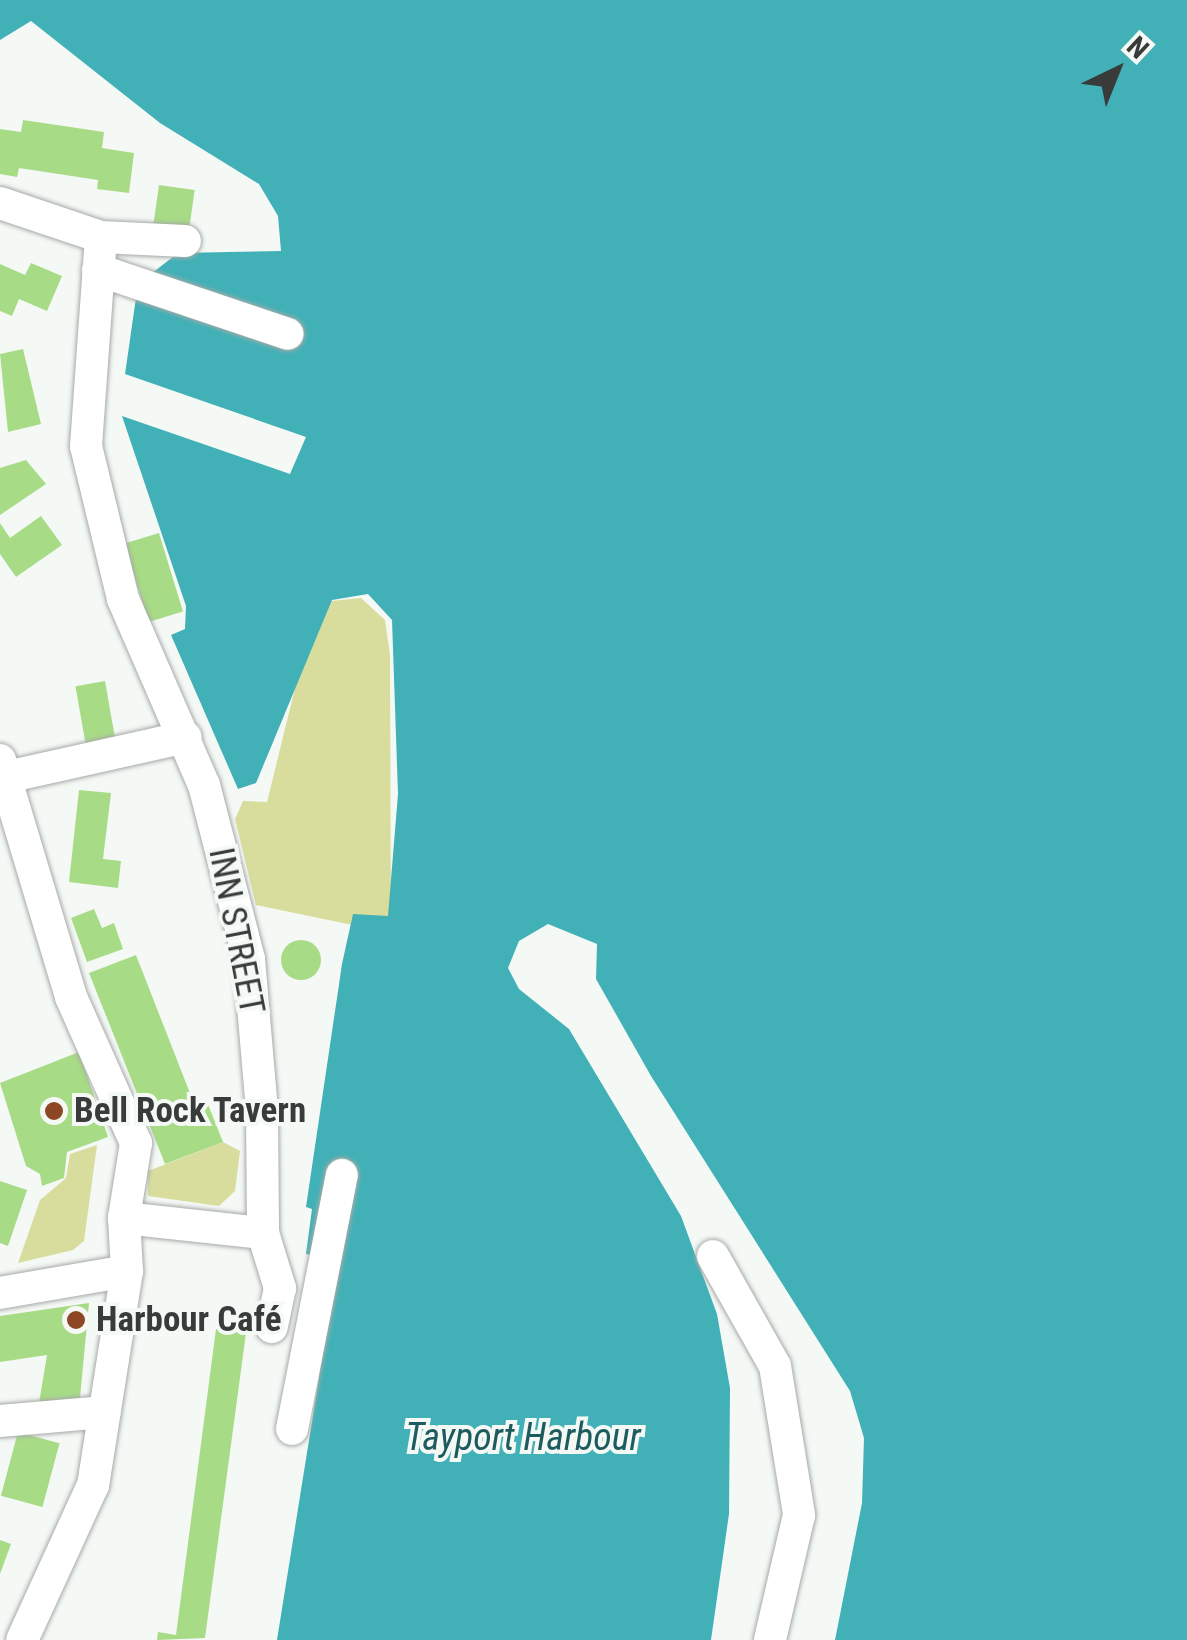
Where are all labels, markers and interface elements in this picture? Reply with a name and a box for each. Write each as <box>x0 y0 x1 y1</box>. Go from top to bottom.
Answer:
north arrow <box>1067 20 1167 120</box>
text: N <box>1120 30 1155 66</box>
street label: INN STREET <box>199 844 273 1018</box>
place label: Bell Rock Tavern <box>74 1090 307 1132</box>
marker: Bell Rock Tavern <box>43 1100 65 1122</box>
place label: Harbour Café <box>96 1299 281 1341</box>
marker: Harbour Café <box>65 1309 87 1331</box>
water label: Tayport Harbour <box>405 1415 641 1461</box>

